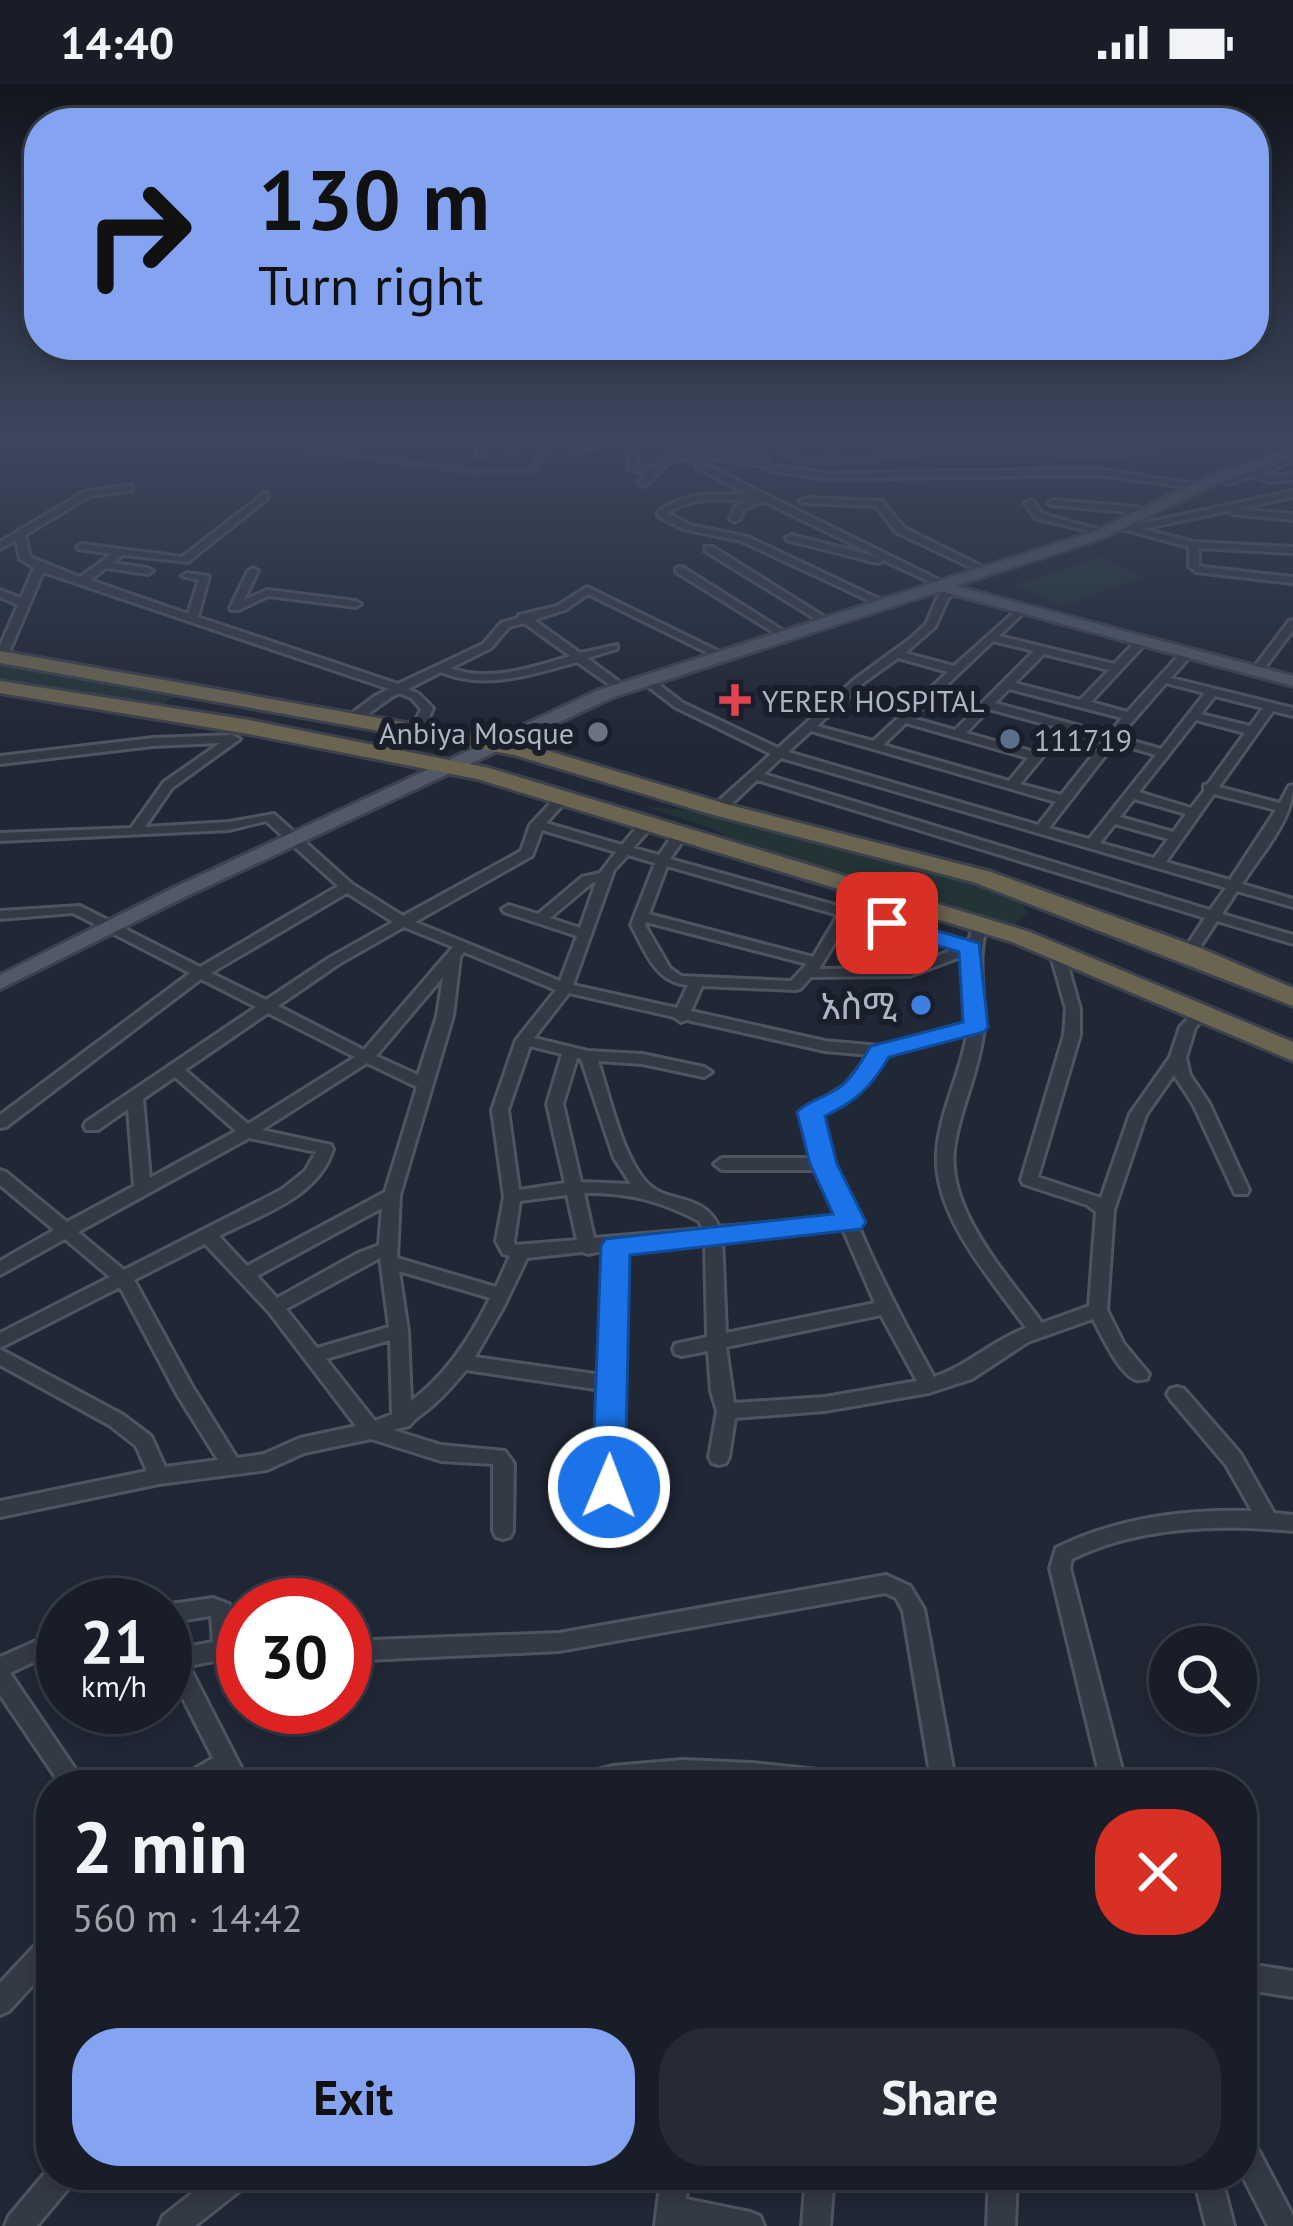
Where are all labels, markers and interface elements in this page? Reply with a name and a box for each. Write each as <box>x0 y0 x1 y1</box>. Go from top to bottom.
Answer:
text: 14:40 <box>60 13 174 71</box>
text: 130 m <box>258 144 490 253</box>
icon: right <box>60 156 216 312</box>
text: Turn right <box>258 250 483 320</box>
place label: YERER HOSPITAL <box>762 681 984 720</box>
marker: YERER HOSPITAL <box>719 684 751 716</box>
place label: Anbiya Mosque <box>379 713 574 752</box>
marker: Anbiya Mosque <box>585 719 611 745</box>
place label: 111719 <box>1034 720 1132 759</box>
marker: 111719 <box>997 726 1023 752</box>
pin <box>836 872 938 974</box>
icon: arrive <box>854 890 920 956</box>
place label: አስሚ <box>821 982 897 1029</box>
marker: አስሚ <box>908 992 934 1018</box>
position arrow <box>546 1424 672 1550</box>
speed limit sign: 30 <box>216 1578 372 1734</box>
text: 21 <box>80 1602 148 1680</box>
map controls <box>1149 1626 1257 1734</box>
button: search <box>1149 1626 1257 1734</box>
text: km/h <box>81 1666 147 1705</box>
text: 2 min <box>72 1800 248 1893</box>
button: close <box>1095 1809 1221 1935</box>
text: 560 m · 14:42 <box>72 1892 303 1943</box>
button: Exit <box>72 2028 635 2166</box>
button: Share <box>659 2028 1221 2166</box>

